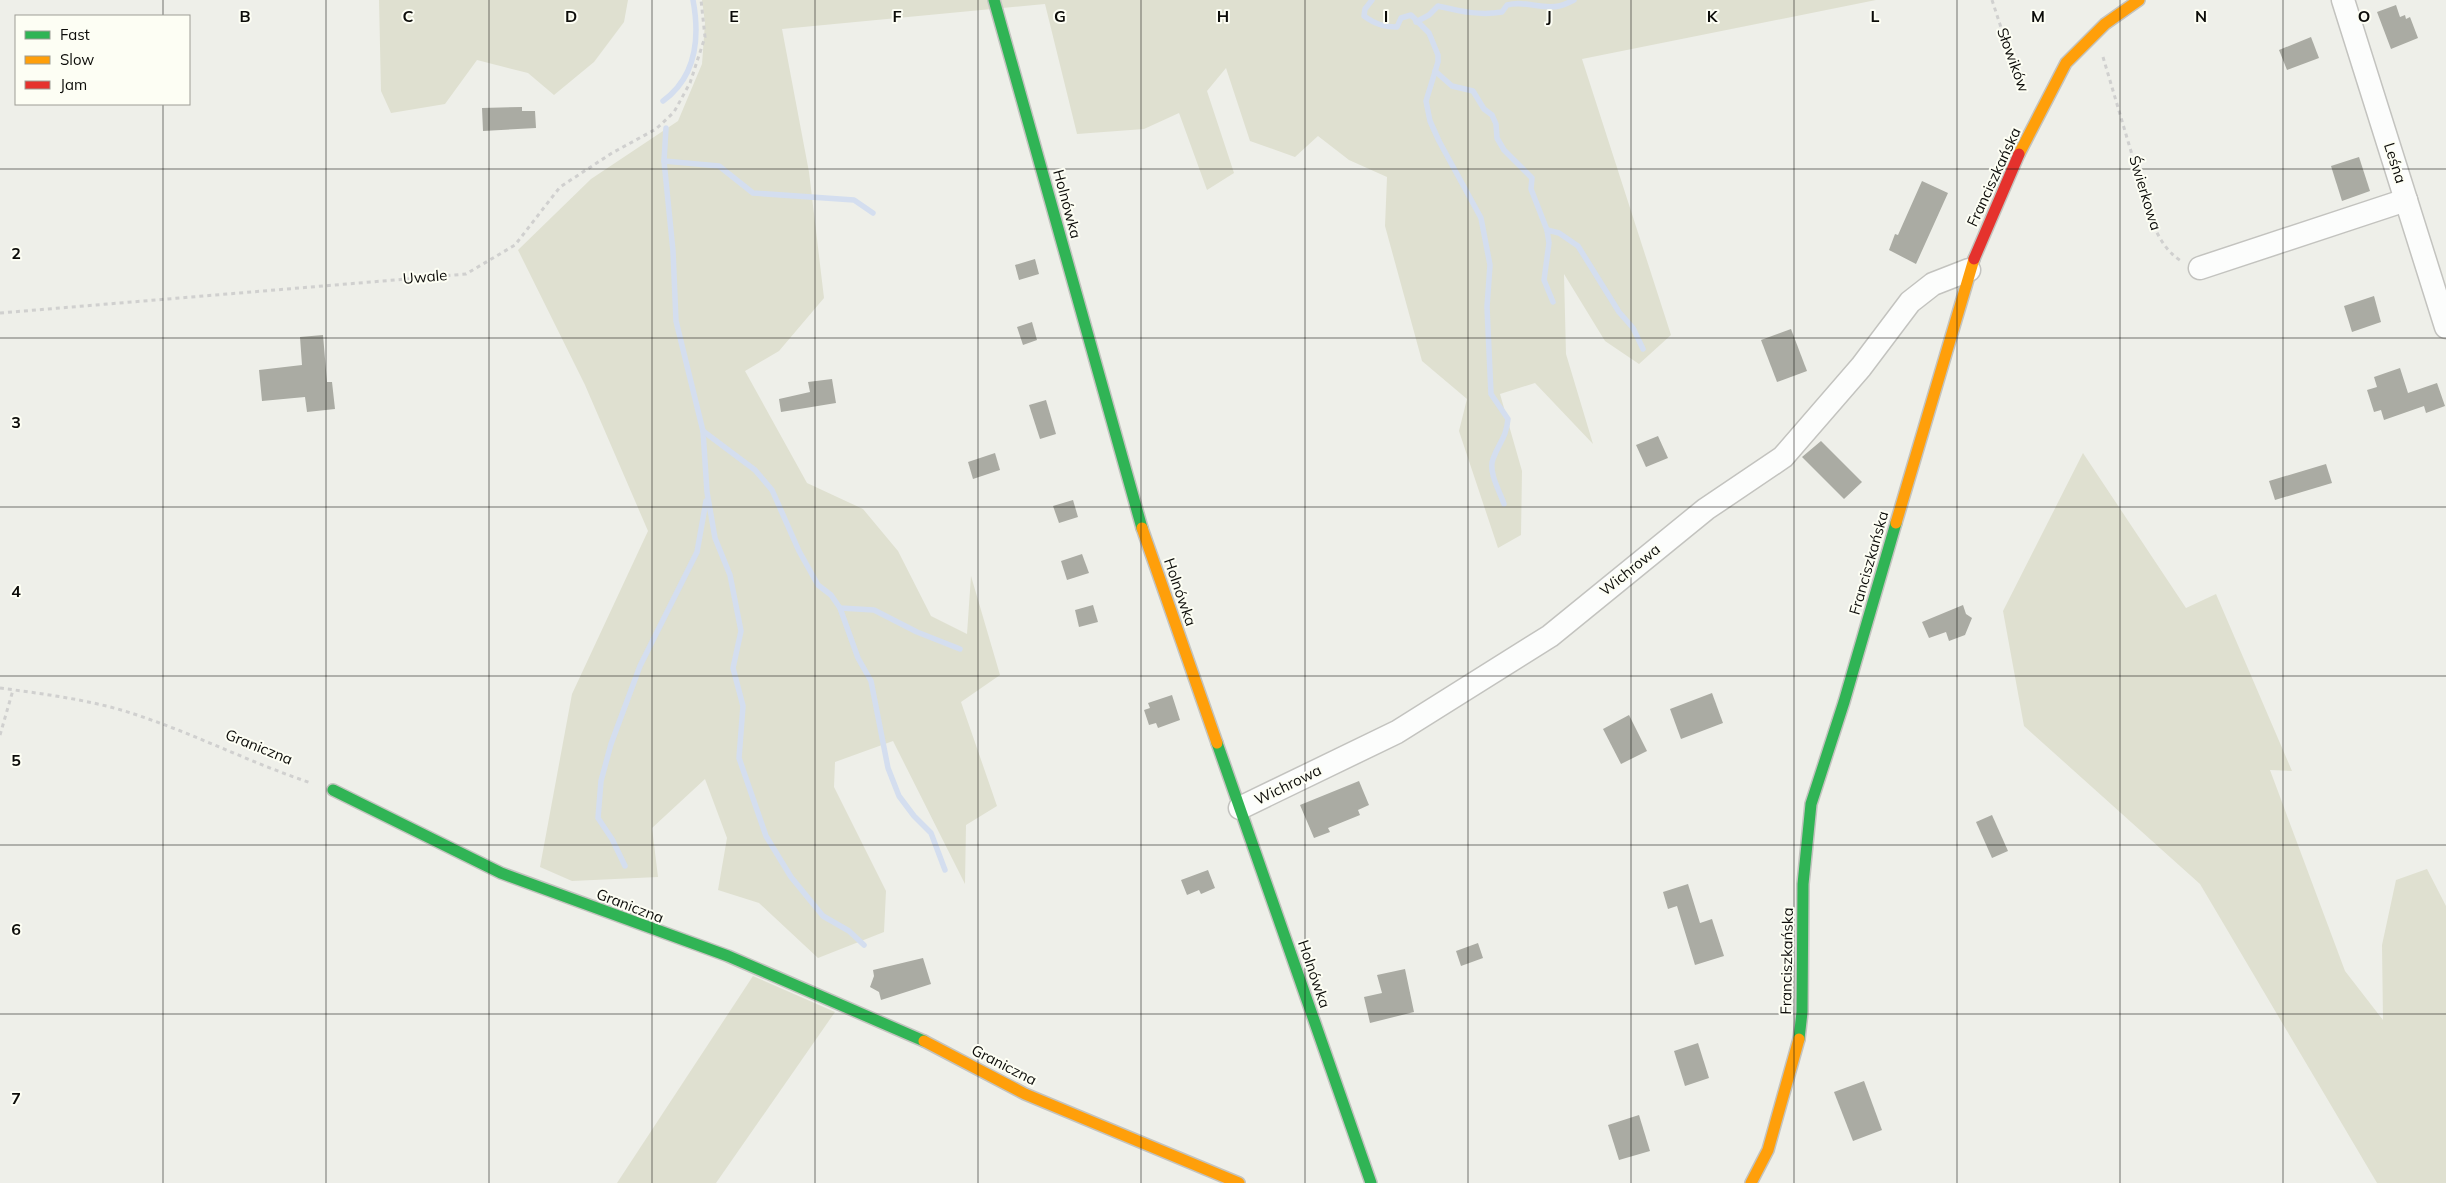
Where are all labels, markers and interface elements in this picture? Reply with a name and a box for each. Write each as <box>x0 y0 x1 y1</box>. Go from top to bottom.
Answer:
text: B <box>239 6 251 26</box>
text: C <box>403 6 414 26</box>
text: D <box>565 6 577 26</box>
text: E <box>729 6 739 26</box>
text: F <box>892 6 902 26</box>
text: G <box>1054 6 1066 26</box>
text: H <box>1217 6 1229 26</box>
text: I <box>1384 6 1388 26</box>
text: J <box>1546 6 1552 26</box>
text: K <box>1707 6 1719 26</box>
text: L <box>1871 6 1880 26</box>
text: M <box>2031 6 2045 26</box>
text: N <box>2195 6 2207 26</box>
text: O <box>2358 6 2370 26</box>
legend <box>15 15 190 105</box>
text: Fast <box>60 25 90 44</box>
street label: Słowików <box>1993 25 2034 95</box>
text: Slow <box>60 50 94 69</box>
text: Jam <box>60 75 87 94</box>
street label: Franciszkańska <box>1962 124 2025 229</box>
street label: Leśna <box>2380 140 2411 186</box>
street label: Świerkowa <box>2125 153 2166 233</box>
street label: Holnówka <box>1049 167 1086 240</box>
text: 2 <box>11 243 21 263</box>
street label: Uwale <box>402 265 448 288</box>
text: 3 <box>11 412 21 432</box>
street label: Franciszkańska <box>1845 509 1892 617</box>
street label: Wichrowa <box>1596 540 1664 600</box>
street label: Holnówka <box>1160 555 1201 628</box>
text: 4 <box>11 581 21 601</box>
street label: Graniczna <box>223 724 296 769</box>
text: 5 <box>11 750 21 770</box>
street label: Wichrowa <box>1251 760 1324 809</box>
street label: Graniczna <box>594 884 667 927</box>
street label: Franciszkańska <box>1776 907 1797 1015</box>
text: 6 <box>11 919 21 939</box>
street label: Holnówka <box>1294 937 1335 1010</box>
street label: Graniczna <box>968 1040 1040 1089</box>
text: 7 <box>11 1088 21 1108</box>

